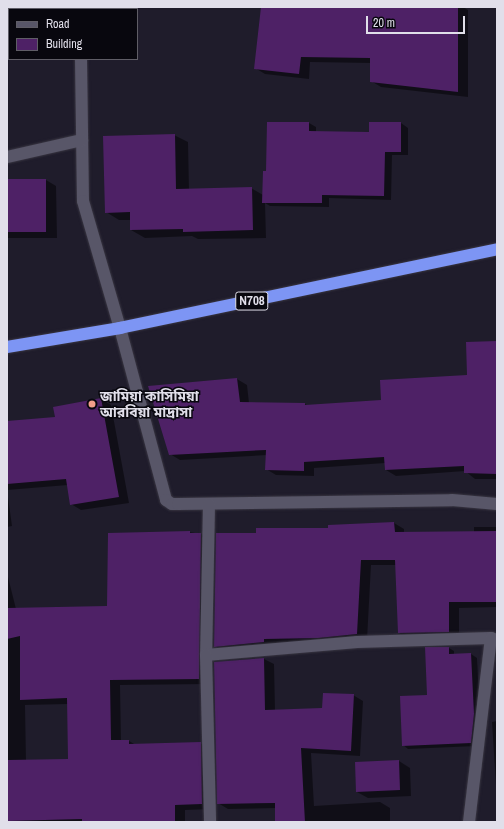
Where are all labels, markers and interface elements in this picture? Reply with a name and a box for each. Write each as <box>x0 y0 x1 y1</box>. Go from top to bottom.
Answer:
legend <box>8 8 138 60</box>
scale bar <box>368 8 467 34</box>
text: 20 m <box>373 15 395 31</box>
text: Road <box>46 16 70 32</box>
text: Building <box>46 36 82 52</box>
road number: N708 <box>235 290 269 312</box>
place label: জামিয়া কাসিমিয়া আরবিয়া মাদ্রাসা <box>100 388 199 420</box>
marker: জামিয়া কাসিমিয়া আরবিয়া মাদ্রাসা <box>87 399 97 409</box>

